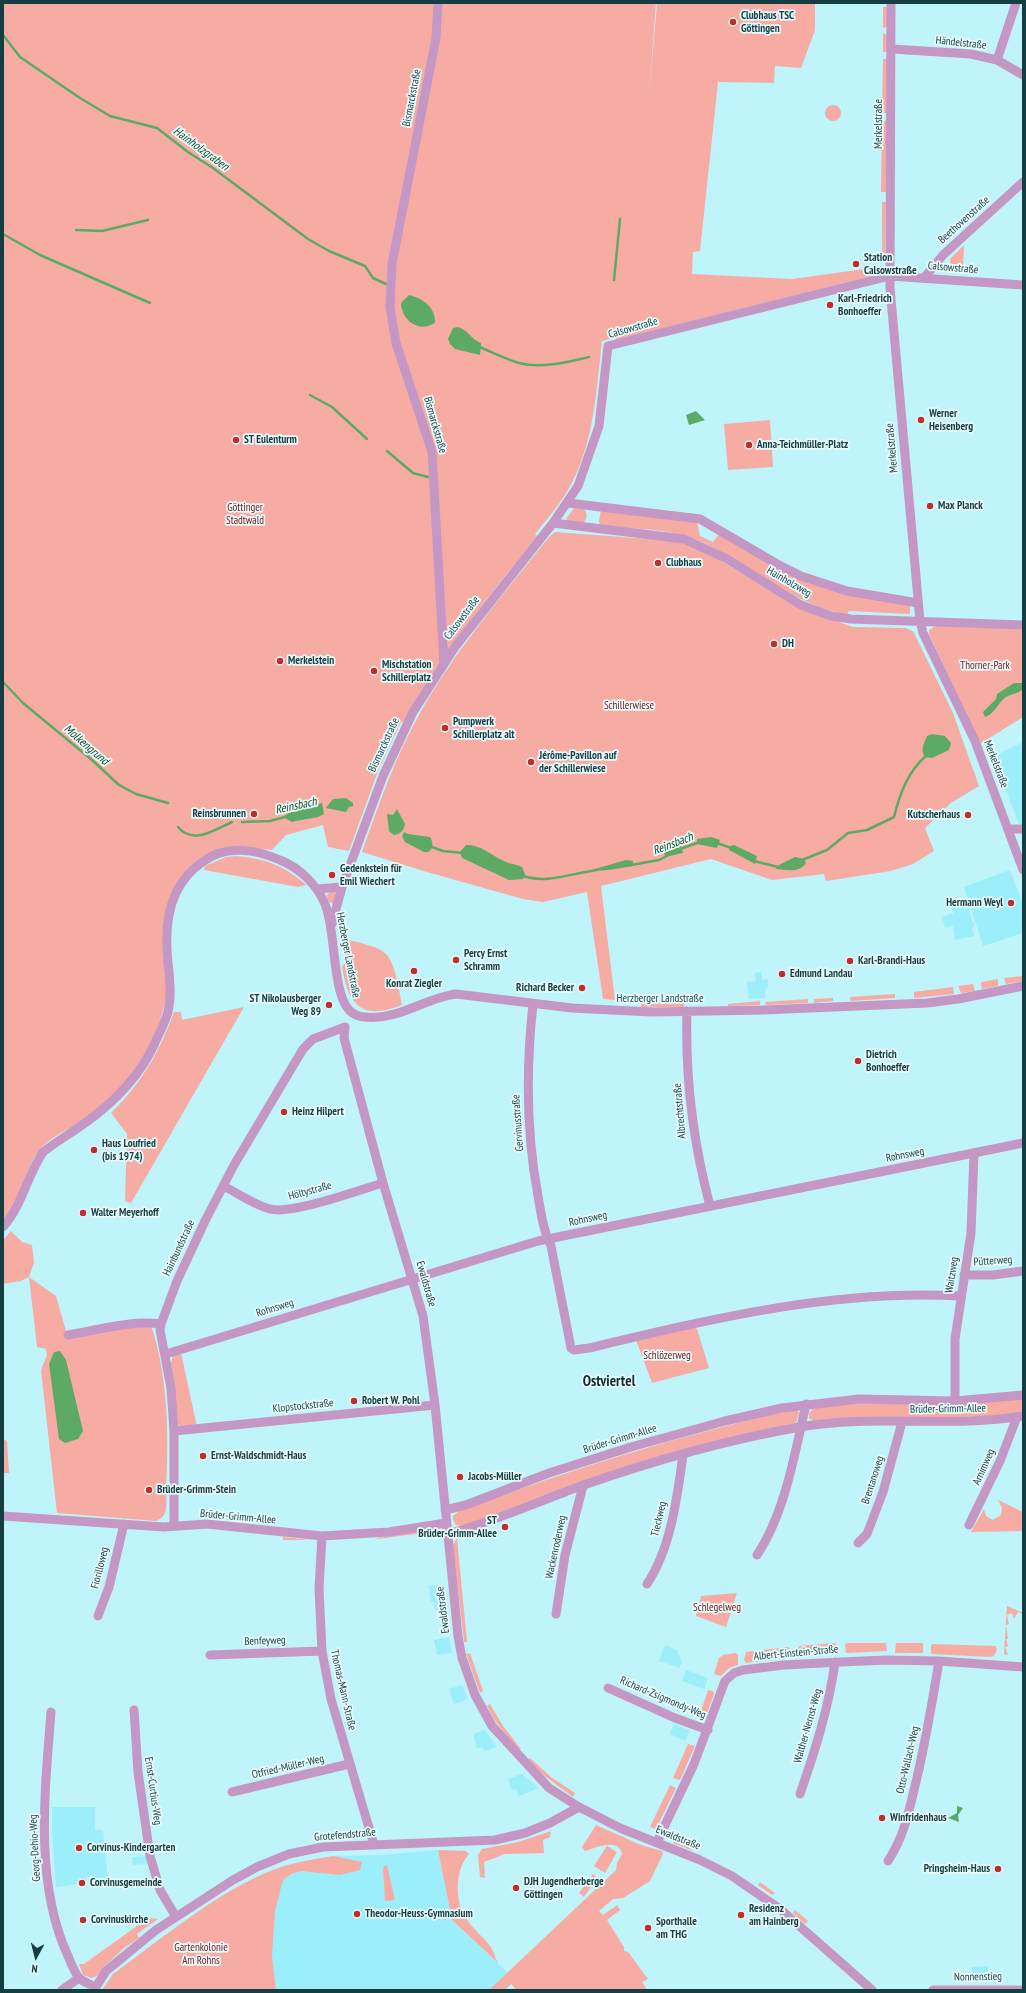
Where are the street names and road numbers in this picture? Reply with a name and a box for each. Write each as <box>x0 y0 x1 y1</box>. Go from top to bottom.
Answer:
street label: Händelstraße <box>935 34 987 52</box>
street label: Bismarckstraße <box>400 68 424 128</box>
street label: Merkelstraße <box>872 99 886 149</box>
street label: Beethovenstraße <box>936 194 992 246</box>
street label: Calsowstraße <box>927 259 979 277</box>
street label: Calsowstraße <box>607 315 659 341</box>
street label: Bismarckstraße <box>421 395 449 455</box>
street label: Merkelstraße <box>883 423 901 473</box>
street label: Hainholzweg <box>764 564 814 600</box>
street label: Calsowstraße <box>441 594 483 642</box>
street label: Bismarckstraße <box>366 716 402 774</box>
street label: Merkelstraße <box>981 738 1011 790</box>
street label: Herzberger Landstraße <box>333 911 363 999</box>
street label: Herzberger Landstraße <box>617 992 703 1006</box>
street label: Albrechtstraße <box>671 1083 689 1139</box>
street label: Gervinusstraße <box>509 1094 527 1152</box>
street label: Rohnsweg <box>885 1145 925 1165</box>
street label: Höltystraße <box>287 1179 333 1203</box>
street label: Rohnsweg <box>568 1209 608 1229</box>
street label: Hainbundstraße <box>160 1218 198 1278</box>
street label: Pütterweg <box>973 1253 1013 1269</box>
street label: Waitzweg <box>943 1256 961 1294</box>
street label: Ewaldstraße <box>413 1260 439 1308</box>
street label: Rohnsweg <box>255 1296 295 1320</box>
street label: Klopstockstraße <box>272 1396 334 1416</box>
street label: Brüder-Grimm-Allee <box>910 1402 986 1416</box>
street label: Brüder-Grimm-Allee <box>582 1422 658 1456</box>
street label: Arnimweg <box>970 1447 998 1487</box>
street label: Brentanoweg <box>859 1454 887 1506</box>
street label: Tieckweg <box>649 1500 669 1538</box>
street label: Brüder-Grimm-Allee <box>200 1507 276 1527</box>
street label: Wackenroderweg <box>543 1514 569 1580</box>
street label: Fiorilloweg <box>88 1546 112 1590</box>
street label: Ewaldstraße <box>434 1586 452 1634</box>
street label: Benfeyweg <box>244 1634 286 1648</box>
street label: Albert-Einstein-Straße <box>753 1643 839 1663</box>
street label: Thomas-Mann-Straße <box>327 1648 359 1732</box>
street label: Richard-Zsigmondy-Weg <box>618 1674 708 1722</box>
street label: Walther-Nernst-Weg <box>791 1687 825 1765</box>
street label: Otto-Wallach-Weg <box>894 1725 922 1795</box>
street label: Otfried-Müller-Weg <box>251 1752 325 1782</box>
street label: Ernst-Curtius-Weg <box>142 1756 164 1826</box>
street label: Georg-Dehio-Weg <box>27 1814 43 1882</box>
street label: Ewaldstraße <box>654 1823 702 1853</box>
street label: Grotefendstraße <box>314 1826 376 1844</box>
street label: Nonnenstieg <box>954 1970 1002 1984</box>

